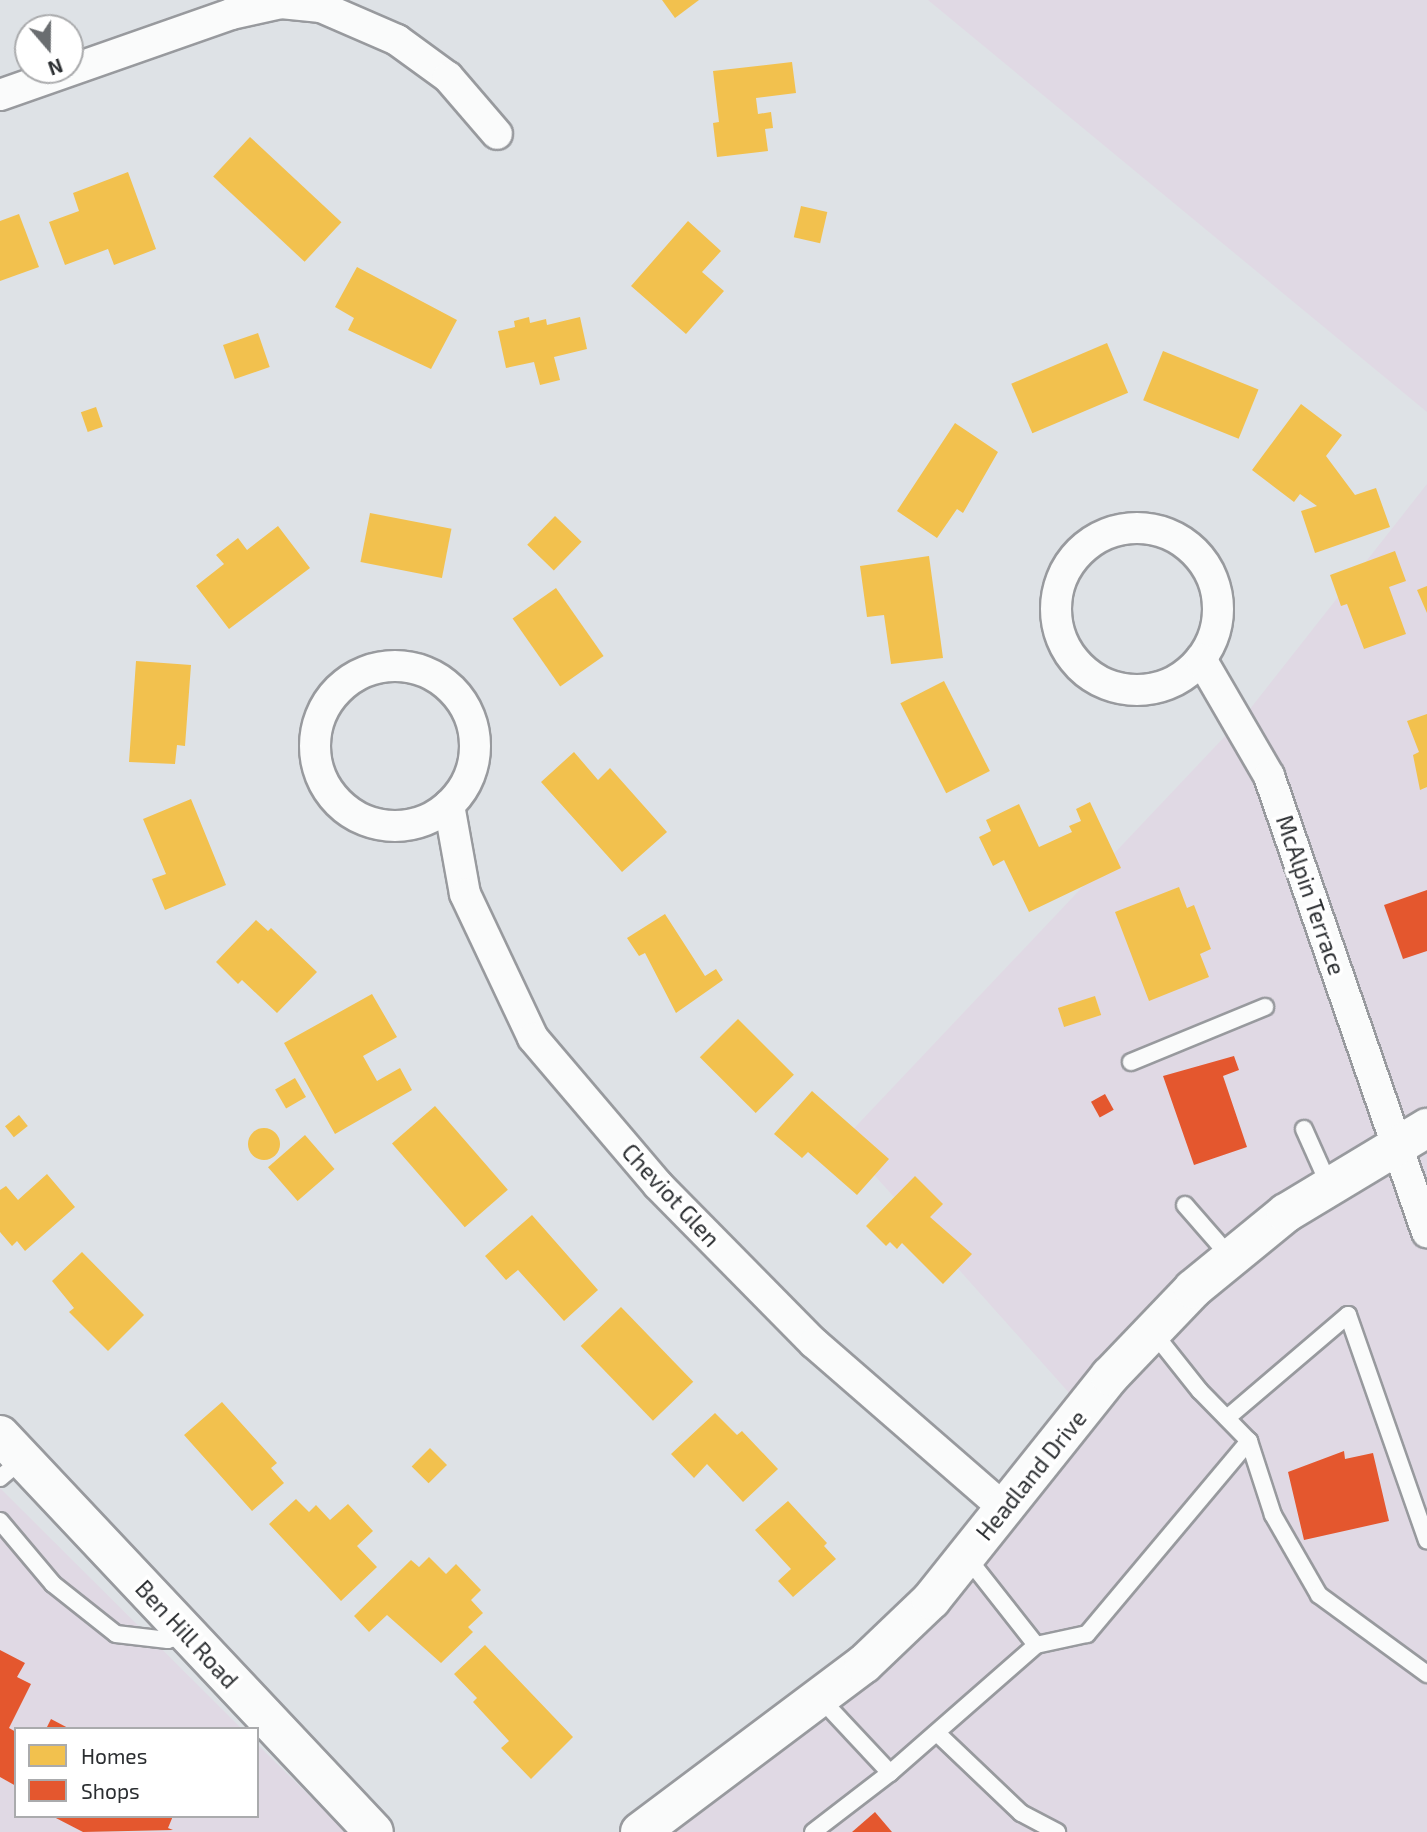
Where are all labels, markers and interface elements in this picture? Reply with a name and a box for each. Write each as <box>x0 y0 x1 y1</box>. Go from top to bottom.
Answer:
north arrow <box>14 14 84 84</box>
text: N <box>45 54 66 80</box>
street label: McAlpin Terrace <box>1271 811 1351 979</box>
street label: Cheviot Glen <box>616 1138 726 1252</box>
street label: Headland Drive <box>970 1404 1092 1546</box>
street label: Ben Hill Road <box>130 1574 244 1694</box>
legend <box>14 1727 259 1818</box>
text: Homes <box>81 1743 147 1768</box>
text: Shops <box>81 1778 140 1803</box>

